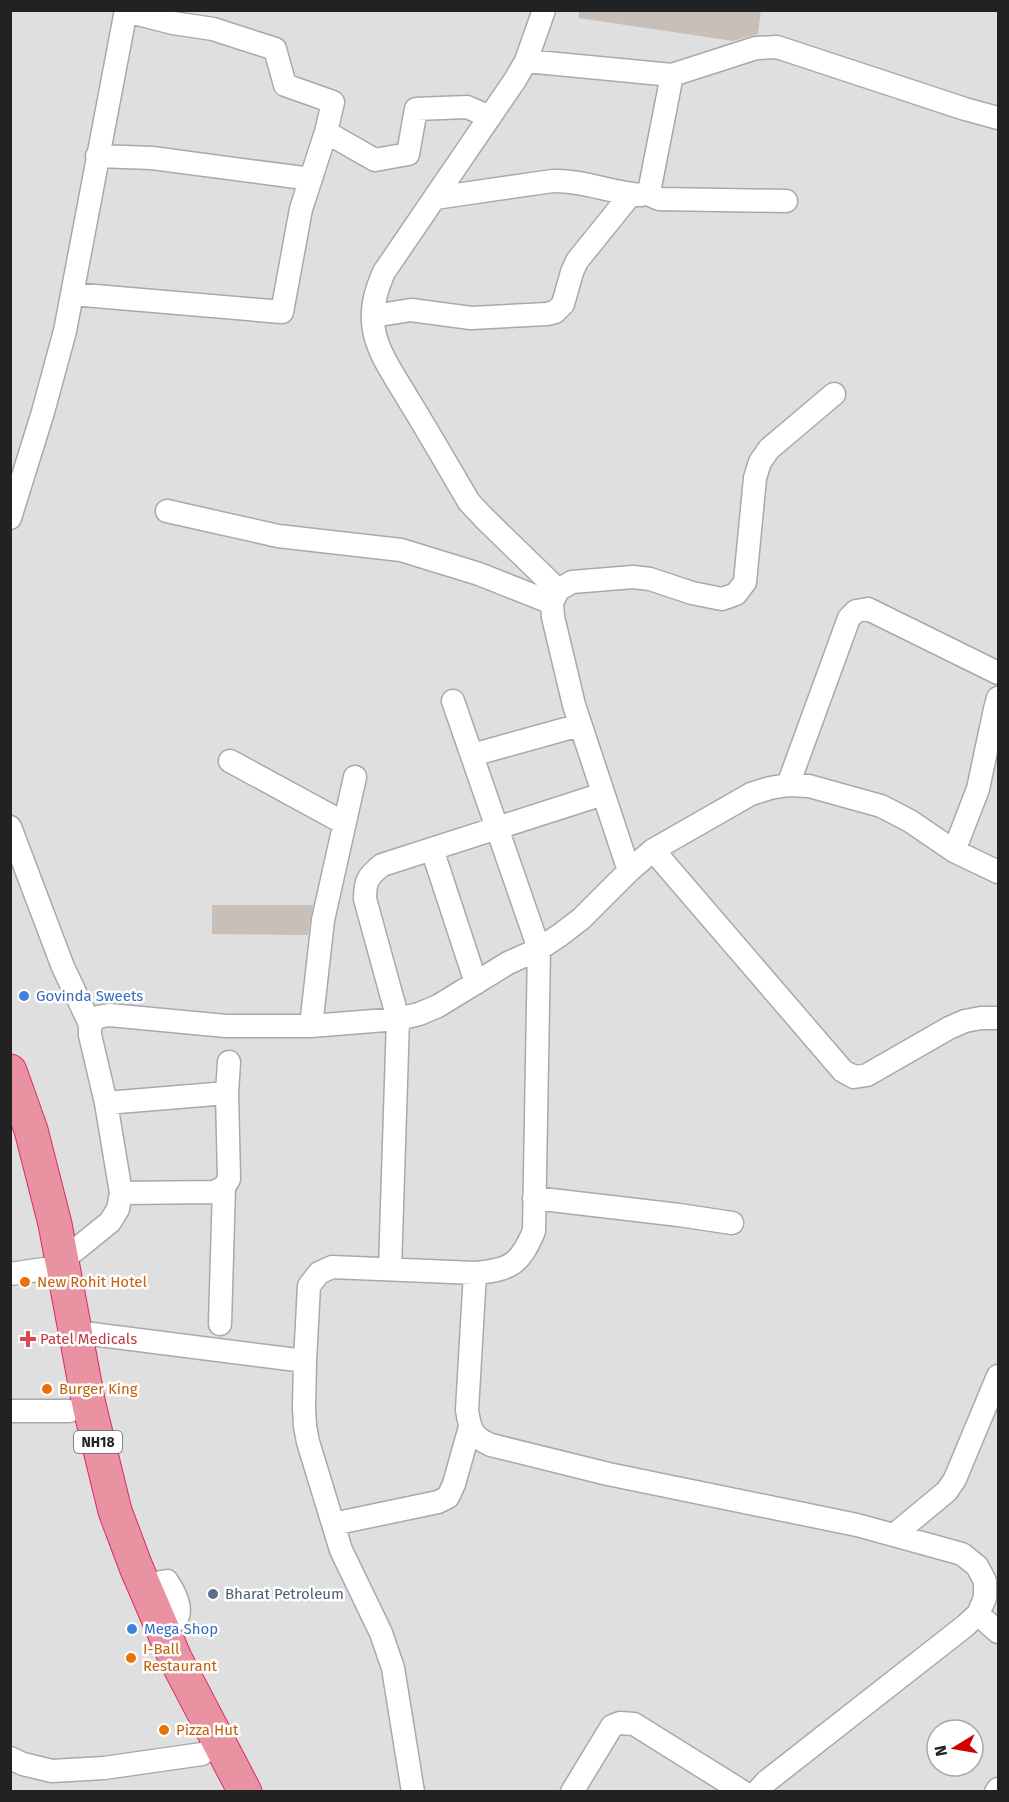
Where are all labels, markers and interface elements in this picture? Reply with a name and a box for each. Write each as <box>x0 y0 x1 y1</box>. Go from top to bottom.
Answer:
place label: Govinda Sweets <box>36 987 143 1005</box>
marker: Govinda Sweets <box>17 989 31 1003</box>
place label: New Rohit Hotel <box>37 1273 147 1291</box>
marker: New Rohit Hotel <box>18 1275 32 1289</box>
place label: Patel Medicals <box>40 1330 137 1348</box>
marker: Patel Medicals <box>21 1332 35 1346</box>
place label: Burger King <box>59 1380 138 1398</box>
marker: Burger King <box>40 1382 54 1396</box>
road number: NH18 <box>74 1431 122 1453</box>
place label: Bharat Petroleum <box>225 1585 344 1603</box>
marker: Bharat Petroleum <box>206 1587 220 1601</box>
place label: Mega Shop <box>144 1620 218 1638</box>
marker: Mega Shop <box>125 1622 139 1636</box>
place label: I-Ball Restaurant <box>143 1640 217 1675</box>
marker: I-Ball Restaurant <box>124 1651 138 1665</box>
north arrow <box>925 1718 985 1778</box>
place label: Pizza Hut <box>176 1721 239 1739</box>
marker: Pizza Hut <box>157 1723 171 1737</box>
text: N <box>930 1744 951 1758</box>

